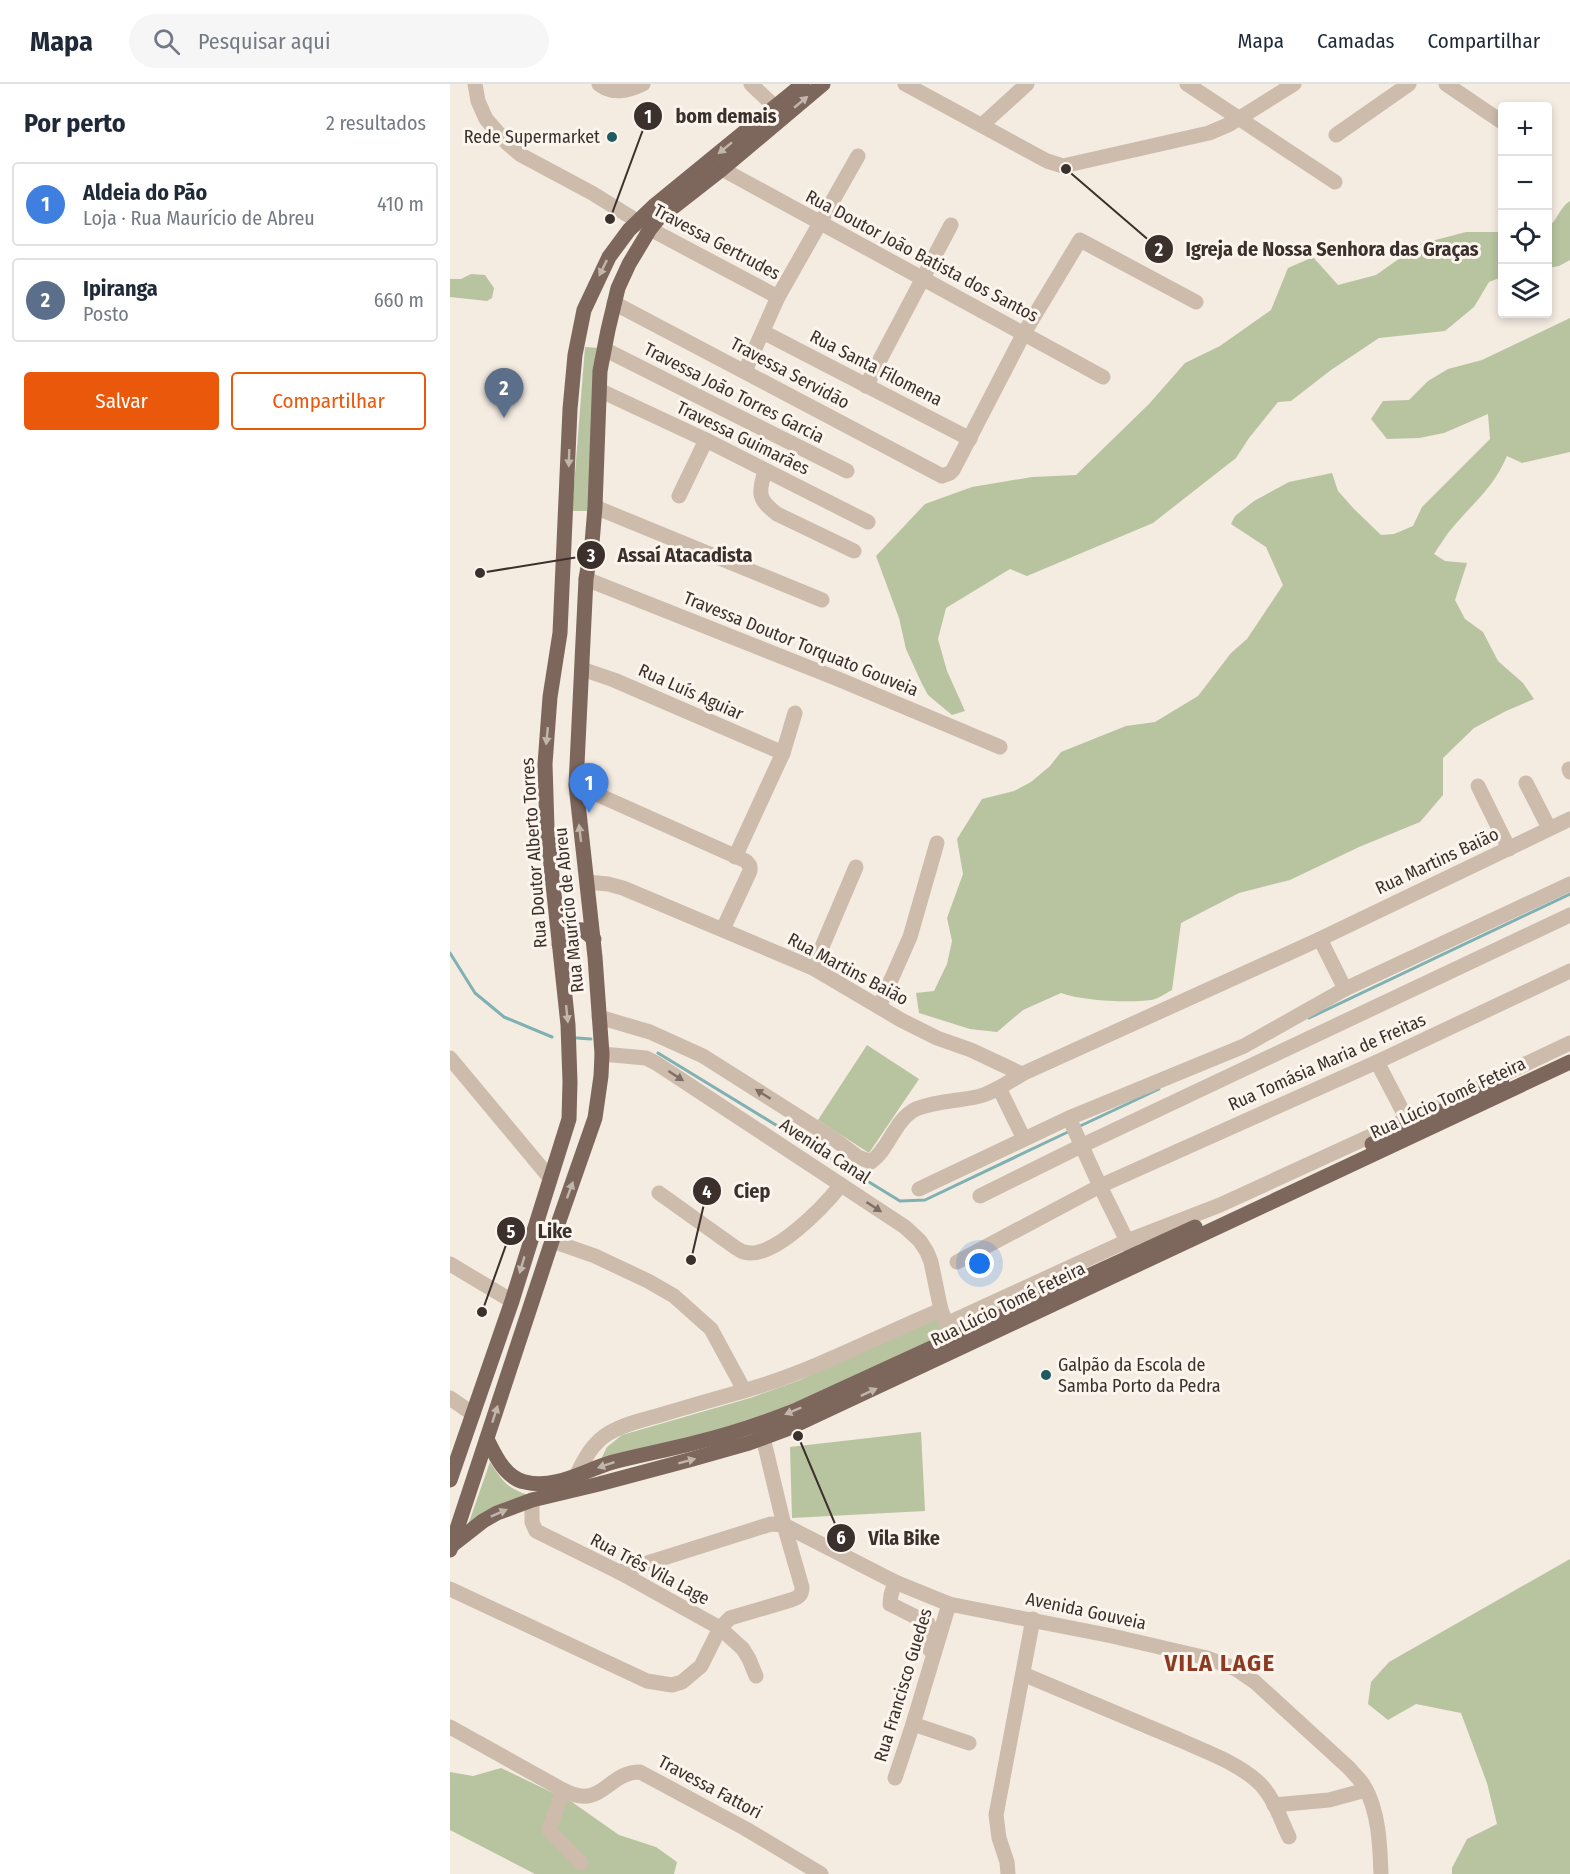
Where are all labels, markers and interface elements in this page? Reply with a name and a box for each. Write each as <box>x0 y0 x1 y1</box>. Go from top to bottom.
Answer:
search box <box>129 14 549 68</box>
text: Mapa <box>30 25 93 58</box>
icon: search <box>150 25 183 58</box>
text: Pesquisar aqui <box>198 28 330 55</box>
text: Mapa <box>1238 28 1284 54</box>
text: Camadas <box>1317 28 1395 54</box>
text: Compartilhar <box>1428 28 1540 54</box>
one-way arrow <box>793 96 808 109</box>
callout: bom demais <box>633 97 788 135</box>
map controls <box>1498 102 1552 318</box>
button: + <box>1498 102 1552 156</box>
text: bom demais <box>675 104 777 128</box>
text: 1 <box>644 106 652 128</box>
text: Por perto <box>24 108 126 139</box>
text: 2 resultados <box>326 111 426 135</box>
place label: Rede Supermarket <box>464 126 600 148</box>
marker: Rede Supermarket <box>605 130 619 144</box>
one-way arrow <box>717 141 733 154</box>
button: − <box>1498 156 1552 210</box>
text: Aldeia do Pão <box>83 179 207 206</box>
street label: Rua Doutor João Batista dos Santos <box>802 185 1042 327</box>
text: 1 <box>41 192 50 216</box>
text: 410 m <box>377 192 424 216</box>
street label: Travessa Gertrudes <box>650 199 784 285</box>
text: Loja · Rua Maurício de Abreu <box>83 206 315 230</box>
button: locate <box>1498 210 1552 264</box>
callout: Igreja de Nossa Senhora das Graças <box>1144 230 1491 268</box>
text: Igreja de Nossa Senhora das Graças <box>1186 237 1479 261</box>
text: 2 <box>1154 239 1163 261</box>
one-way arrow <box>599 260 608 277</box>
button: layers <box>1498 264 1552 318</box>
text: Ipiranga <box>83 275 158 302</box>
text: 2 <box>41 288 50 312</box>
text: 660 m <box>374 288 424 312</box>
text: Posto <box>83 302 129 326</box>
street label: Rua Santa Filomena <box>806 325 946 411</box>
street label: Travessa Servidão <box>727 332 853 414</box>
street label: Travessa João Torres Garcia <box>640 338 828 448</box>
pin: 2 <box>484 368 524 418</box>
button: Salvar <box>24 372 219 430</box>
button: Compartilhar <box>231 372 426 430</box>
street label: Travessa Guimarães <box>673 396 813 480</box>
one-way arrow <box>564 449 573 468</box>
callout: Assaí Atacadista <box>576 536 765 574</box>
text: Assaí Atacadista <box>616 543 753 567</box>
text: 3 <box>586 545 596 567</box>
street label: Travessa Doutor Torquato Gouveia <box>680 587 922 701</box>
street label: Rua Luís Aguiar <box>635 659 748 725</box>
one-way arrow <box>542 727 552 746</box>
street label: Rua Doutor Alberto Torres <box>516 757 552 949</box>
pin: 1 <box>570 764 608 813</box>
street label: Rua Martins Baião <box>1372 823 1502 899</box>
one-way arrow <box>576 824 585 843</box>
street label: Rua Maurício de Abreu <box>549 826 589 994</box>
street label: Rua Martins Baião <box>784 928 912 1010</box>
one-way arrow <box>562 1005 572 1024</box>
street label: Rua Tomásia Maria de Freitas <box>1225 1008 1429 1116</box>
street label: Rua Lúcio Tomé Feteira <box>1367 1052 1529 1144</box>
one-way arrow <box>668 1070 684 1081</box>
one-way arrow <box>755 1088 771 1099</box>
street label: Avenida Canal <box>776 1114 875 1189</box>
callout: Ciep <box>692 1172 782 1210</box>
text: Ciep <box>734 1179 770 1203</box>
one-way arrow <box>565 1181 575 1199</box>
text: 4 <box>702 1181 712 1203</box>
one-way arrow <box>865 1201 882 1212</box>
callout: Like <box>496 1212 584 1250</box>
text: Like <box>538 1219 572 1243</box>
text: 5 <box>507 1221 516 1243</box>
your location <box>965 1249 994 1278</box>
one-way arrow <box>517 1256 527 1274</box>
street label: Rua Lúcio Tomé Feteira <box>927 1257 1089 1351</box>
place label: Galpão da Escola de Samba Porto da Pedra <box>1058 1354 1221 1397</box>
marker: Galpão da Escola de Samba Porto da Pedra <box>1039 1368 1053 1382</box>
one-way arrow <box>860 1387 877 1396</box>
one-way arrow <box>491 1405 500 1423</box>
one-way arrow <box>784 1407 802 1416</box>
one-way arrow <box>678 1455 696 1465</box>
one-way arrow <box>597 1461 615 1471</box>
one-way arrow <box>491 1508 509 1518</box>
callout: Vila Bike <box>826 1519 951 1557</box>
text: Vila Bike <box>867 1526 940 1550</box>
text: 6 <box>836 1527 846 1549</box>
street label: Rua Três Vila Lage <box>587 1528 713 1610</box>
street label: Avenida Gouveia <box>1024 1588 1148 1635</box>
street label: Rua Francisco Guedes <box>869 1605 937 1764</box>
district label: VILA LAGE <box>1163 1649 1276 1677</box>
street label: Travessa Fattori <box>654 1750 766 1824</box>

